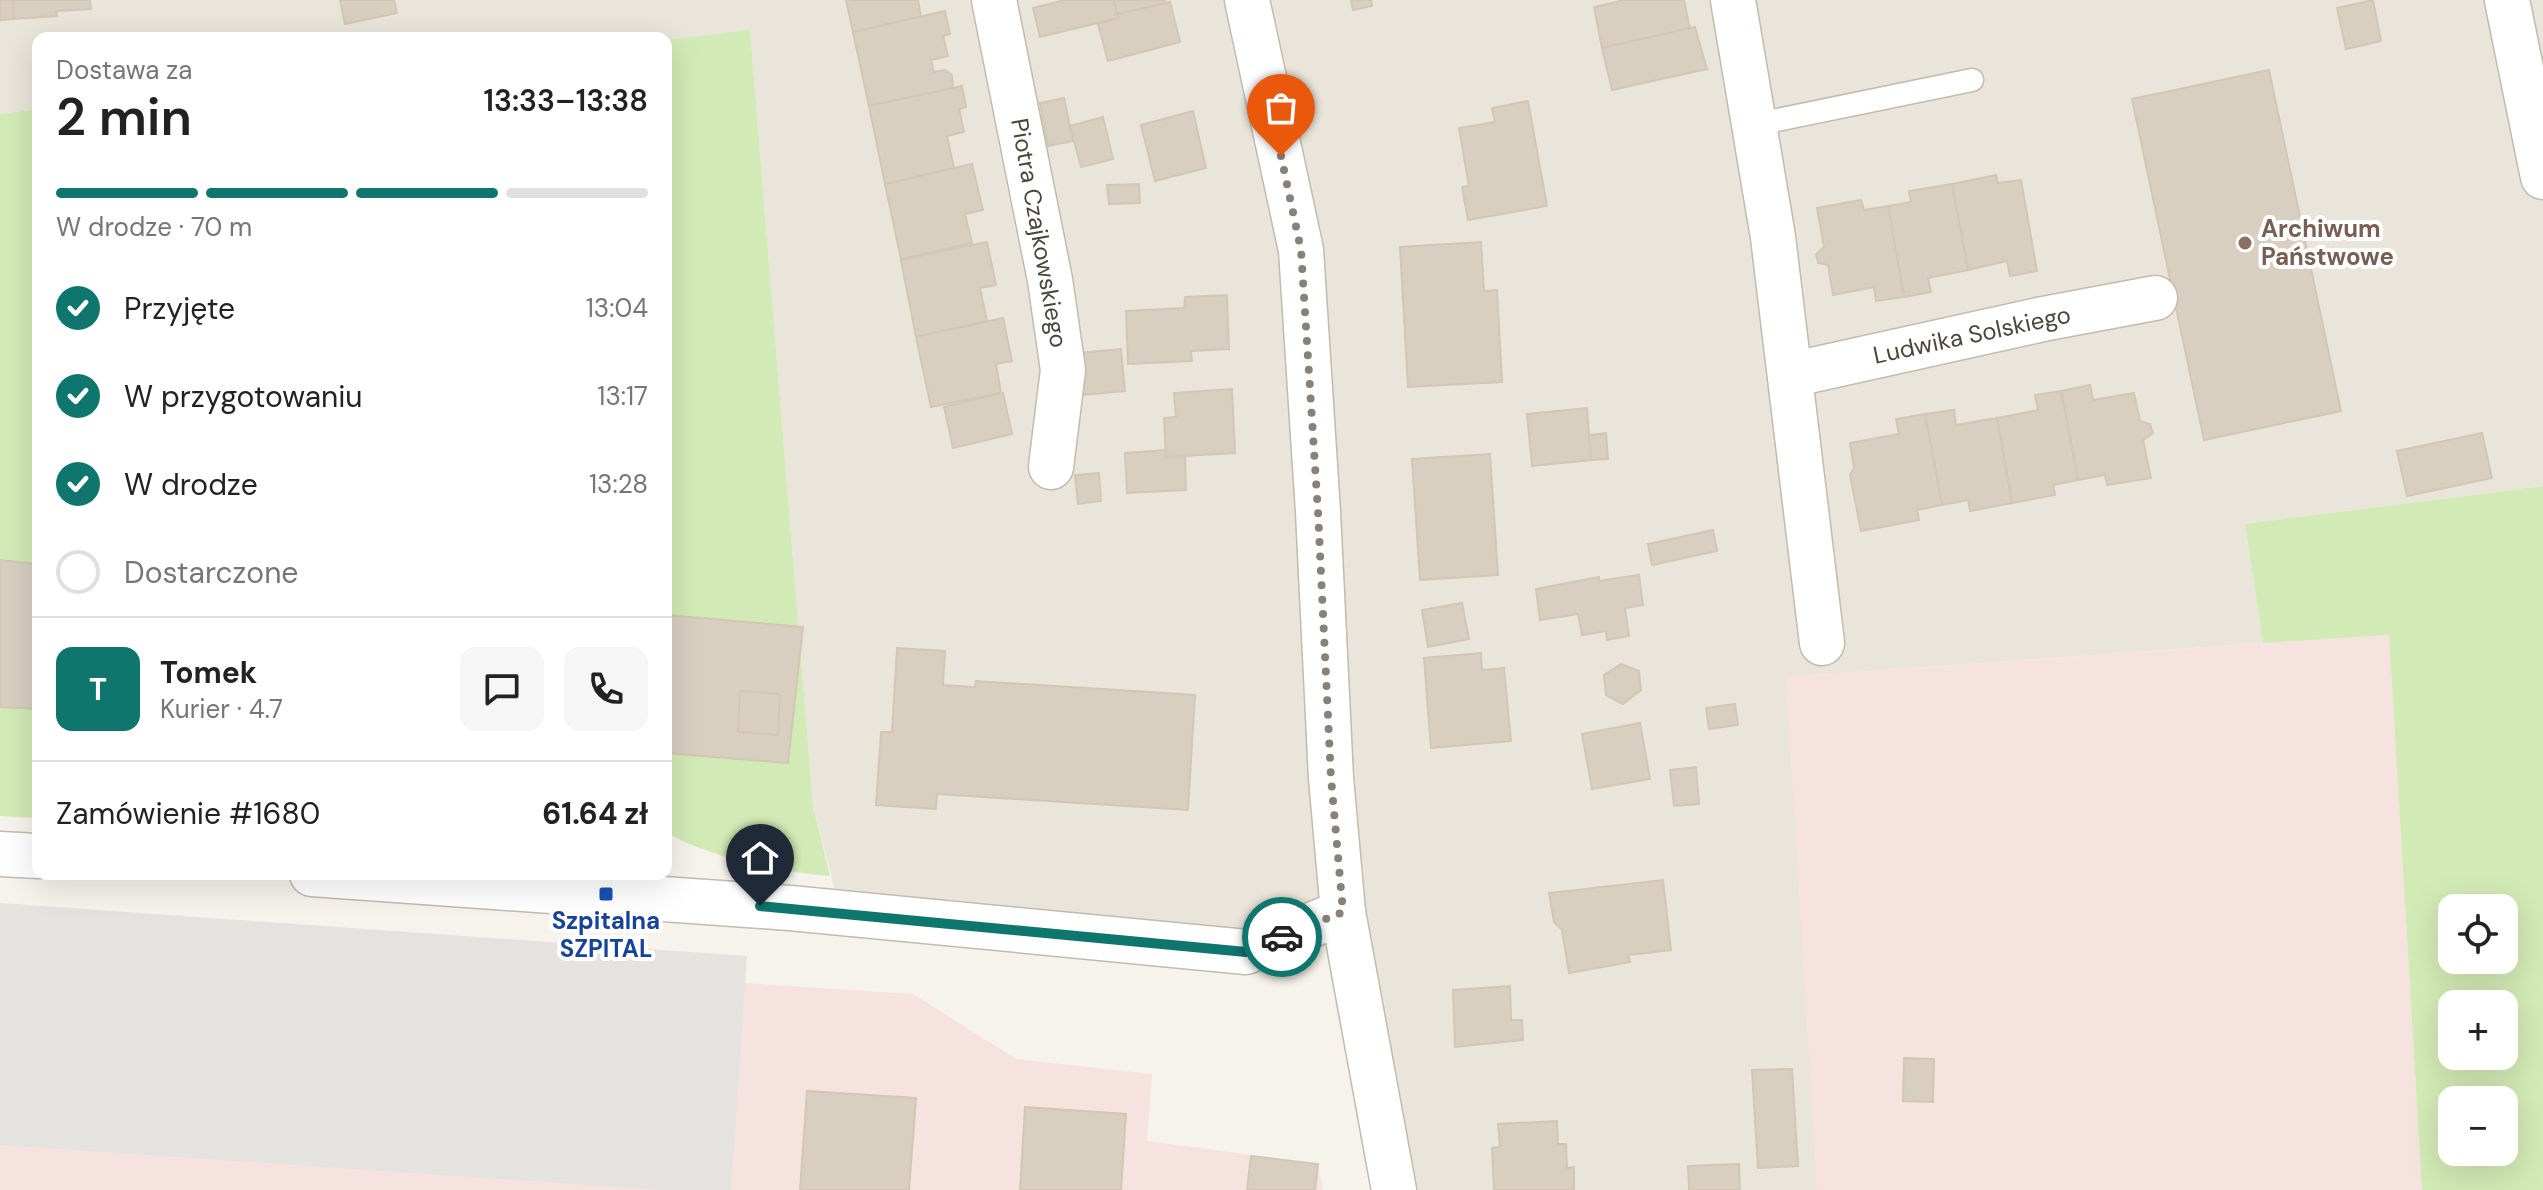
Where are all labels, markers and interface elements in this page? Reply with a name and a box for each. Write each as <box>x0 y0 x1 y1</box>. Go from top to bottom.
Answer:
text: Dostawa za <box>56 53 192 87</box>
pin <box>1247 74 1315 156</box>
text: 13:33–13:38 <box>484 81 648 120</box>
text: 2 min <box>56 83 192 151</box>
icon: bag <box>1259 86 1303 130</box>
street label: Piotra Czajkowskiego <box>1004 116 1075 350</box>
text: W drodze · 70 m <box>56 210 252 244</box>
place label: Archiwum Państwowe <box>2261 213 2394 272</box>
marker: Archiwum Państwowe <box>2236 234 2254 252</box>
icon: check <box>56 286 100 330</box>
text: Przyjęte <box>124 289 235 328</box>
text: 13:04 <box>586 291 648 325</box>
street label: Ludwika Solskiego <box>1870 298 2073 371</box>
icon: check <box>56 374 100 418</box>
text: W przygotowaniu <box>124 377 363 416</box>
text: 13:17 <box>597 379 648 413</box>
icon: check <box>56 462 100 506</box>
text: W drodze <box>124 465 258 504</box>
text: 13:28 <box>589 467 648 501</box>
text: Dostarczone <box>124 553 298 592</box>
button: chat <box>460 647 544 731</box>
button: phone <box>564 647 648 731</box>
text: Tomek <box>160 653 257 692</box>
text: T <box>89 670 107 709</box>
text: Kurier · 4.7 <box>160 692 283 726</box>
text: Zamówienie #1680 <box>56 794 320 833</box>
text: 61.64 zł <box>542 794 648 833</box>
pin <box>726 824 794 906</box>
icon: home <box>738 836 782 880</box>
marker: Szpitalna SZPITAL <box>597 885 615 903</box>
map controls <box>2438 894 2518 1166</box>
button: locate <box>2438 894 2518 974</box>
courier <box>1242 897 1322 977</box>
place label: Szpitalna SZPITAL <box>552 905 660 964</box>
icon: car <box>1260 915 1304 959</box>
button: + <box>2438 990 2518 1070</box>
button: − <box>2438 1086 2518 1166</box>

